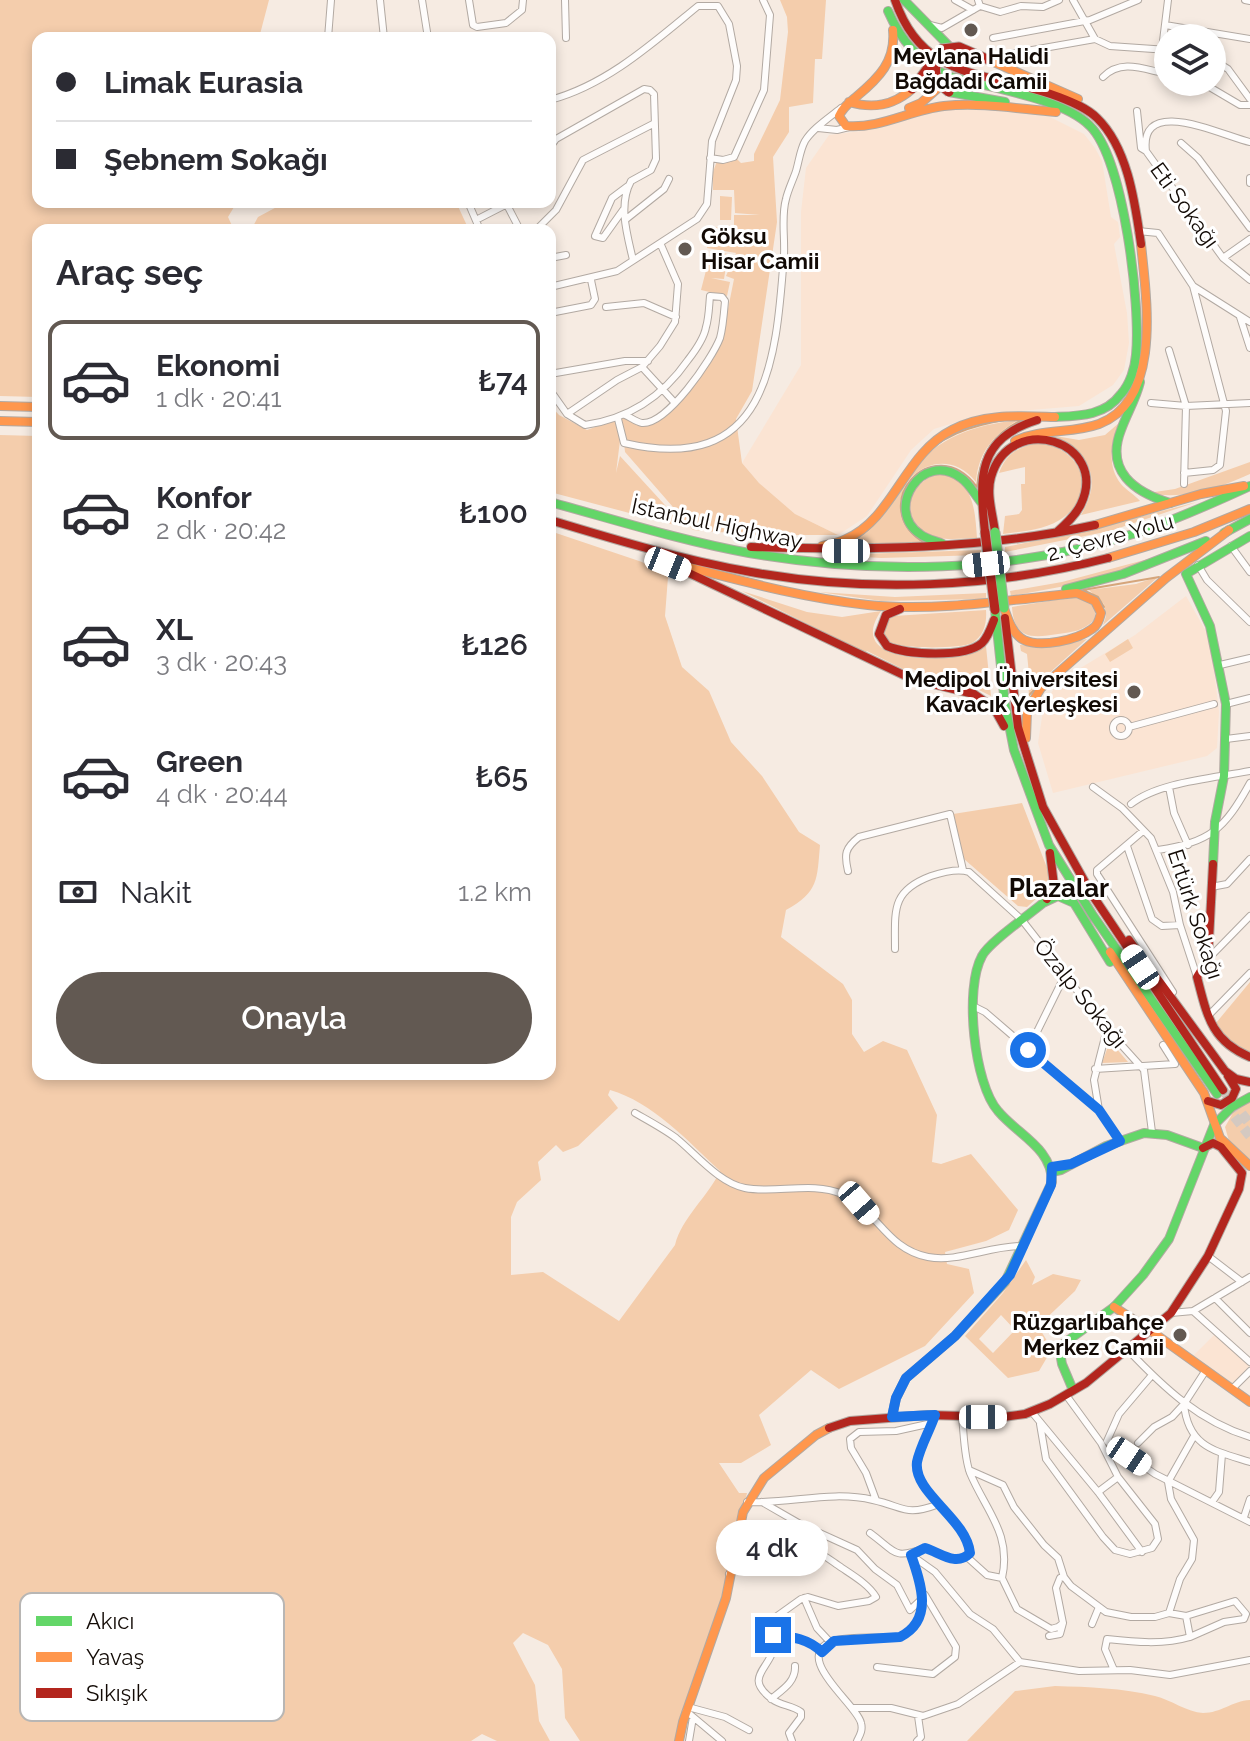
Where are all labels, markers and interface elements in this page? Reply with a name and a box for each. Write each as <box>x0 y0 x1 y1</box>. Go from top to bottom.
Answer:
marker: Mevlana Halidi Bağdadi Camii <box>962 21 980 39</box>
map controls <box>1154 24 1226 96</box>
button: layers <box>1154 24 1226 96</box>
place label: Mevlana Halidi Bağdadi Camii <box>893 43 1049 94</box>
text: Limak Eurasia <box>104 65 303 100</box>
text: Şebnem Sokağı <box>104 142 328 177</box>
street label: Eti Sokağı <box>1145 157 1225 253</box>
place label: Göksu Hisar Camii <box>701 223 819 274</box>
marker: Göksu Hisar Camii <box>676 240 694 258</box>
text: Araç seç <box>56 251 203 293</box>
icon: car <box>60 344 132 416</box>
text: Ekonomi <box>156 348 280 383</box>
text: ₺74 <box>478 363 528 398</box>
text: 1 dk · 20:41 <box>156 383 282 413</box>
icon: car <box>60 476 132 548</box>
text: Konfor <box>156 480 252 515</box>
street label: İstanbul Highway <box>629 492 805 554</box>
text: ₺100 <box>459 495 528 530</box>
street label: 2. Çevre Yolu <box>1044 508 1176 566</box>
text: 2 dk · 20:42 <box>156 515 286 545</box>
car <box>822 539 870 563</box>
car <box>641 544 695 584</box>
car <box>961 550 1011 578</box>
icon: car <box>60 608 132 680</box>
text: XL <box>156 612 193 647</box>
text: ₺126 <box>461 627 528 662</box>
text: 3 dk · 20:43 <box>156 647 287 677</box>
place label: Medipol Üniversitesi Kavacık Yerleşkesi <box>904 666 1118 717</box>
marker: Medipol Üniversitesi Kavacık Yerleşkesi <box>1125 683 1143 701</box>
icon: car <box>60 740 132 812</box>
text: Green <box>156 744 243 779</box>
text: ₺65 <box>476 759 528 794</box>
text: 4 dk · 20:44 <box>156 779 288 809</box>
street label: Ertürk Sokağı <box>1163 846 1229 982</box>
icon: cash <box>56 870 100 914</box>
district label: Plazalar <box>1009 873 1109 903</box>
text: Nakit <box>120 875 192 910</box>
text: 1.2 km <box>458 877 532 907</box>
street label: Özalp Sokağı <box>1029 933 1133 1053</box>
car <box>1117 940 1163 994</box>
button: Onayla <box>56 972 532 1064</box>
route start <box>1010 1032 1046 1068</box>
car <box>834 1177 884 1229</box>
place label: Rüzgarlıbahçe Merkez Camii <box>1012 1309 1164 1360</box>
marker: Rüzgarlıbahçe Merkez Camii <box>1171 1326 1189 1344</box>
car <box>959 1405 1007 1429</box>
car <box>1102 1433 1156 1479</box>
callout: 4 dk <box>717 1519 829 1575</box>
text: 4 dk <box>746 1533 798 1563</box>
legend <box>20 1593 284 1721</box>
text: Akıcı <box>86 1608 134 1634</box>
route end <box>755 1617 791 1653</box>
text: Yavaş <box>86 1644 144 1670</box>
text: Sıkışık <box>86 1680 148 1706</box>

